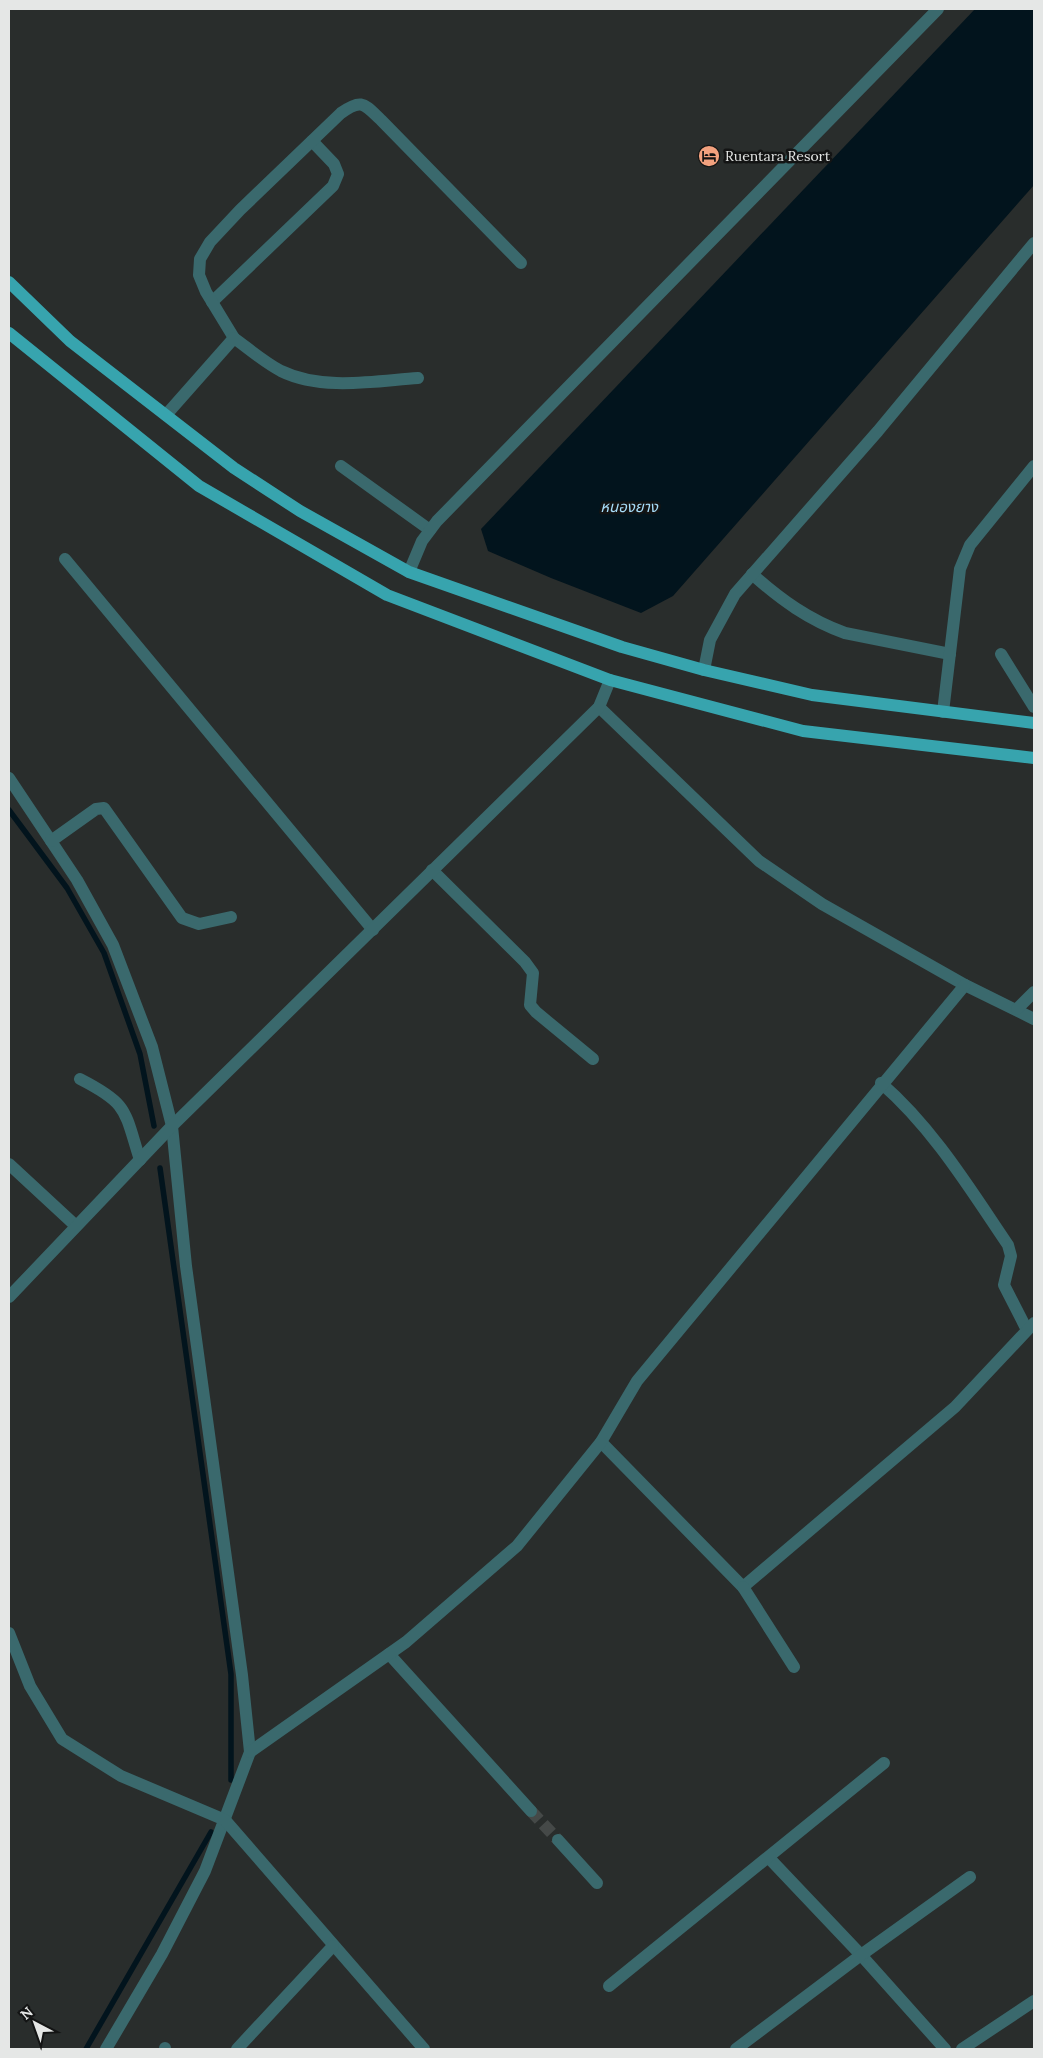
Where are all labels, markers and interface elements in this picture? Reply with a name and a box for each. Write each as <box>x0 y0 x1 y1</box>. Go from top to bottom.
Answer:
hotel icon: Ruentara Resort <box>697 144 721 168</box>
place label: Ruentara Resort <box>725 147 831 165</box>
water label: หนองยาง <box>600 497 659 516</box>
north arrow <box>10 1998 60 2048</box>
text: N <box>16 2003 37 2024</box>

